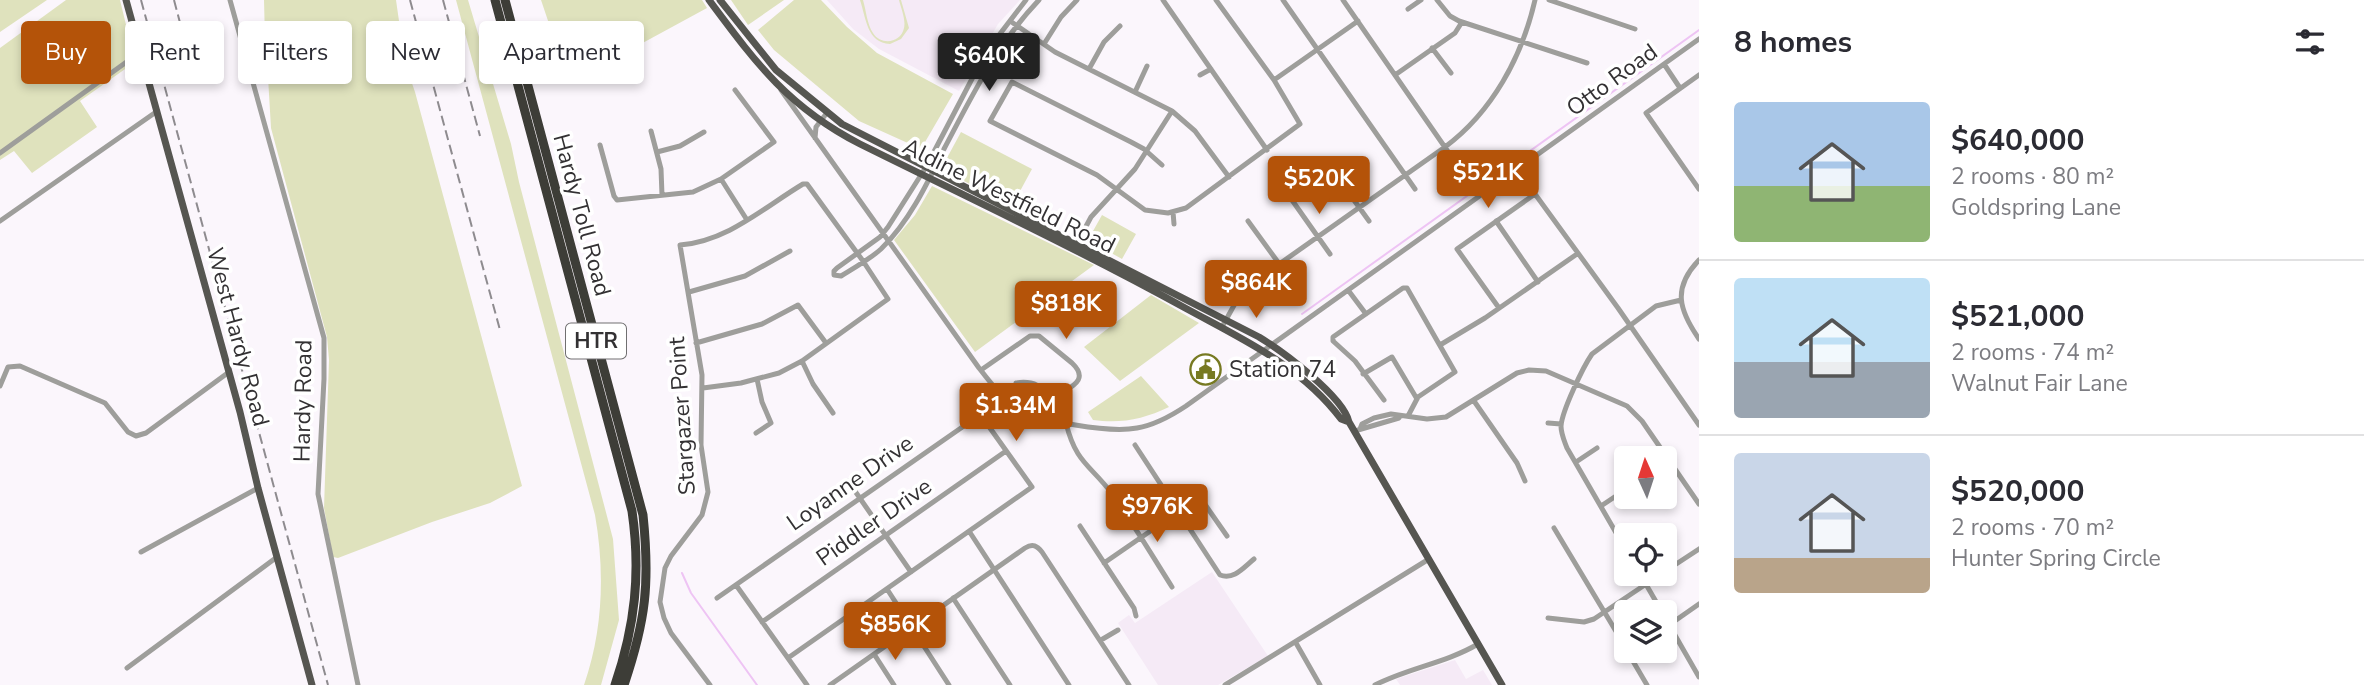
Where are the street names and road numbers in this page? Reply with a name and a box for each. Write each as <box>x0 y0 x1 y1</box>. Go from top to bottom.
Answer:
street label: Otto Road <box>1560 36 1664 124</box>
street label: Hardy Toll Road <box>545 130 619 300</box>
street label: Aldine Westfield Road <box>897 131 1121 261</box>
street label: West Hardy Road <box>199 244 277 430</box>
road number: HTR <box>566 324 626 358</box>
street label: Stargazer Point <box>661 335 703 496</box>
street label: Hardy Road <box>286 340 320 462</box>
street label: Loyanne Drive <box>781 428 919 538</box>
street label: Piddler Drive <box>810 471 938 573</box>

